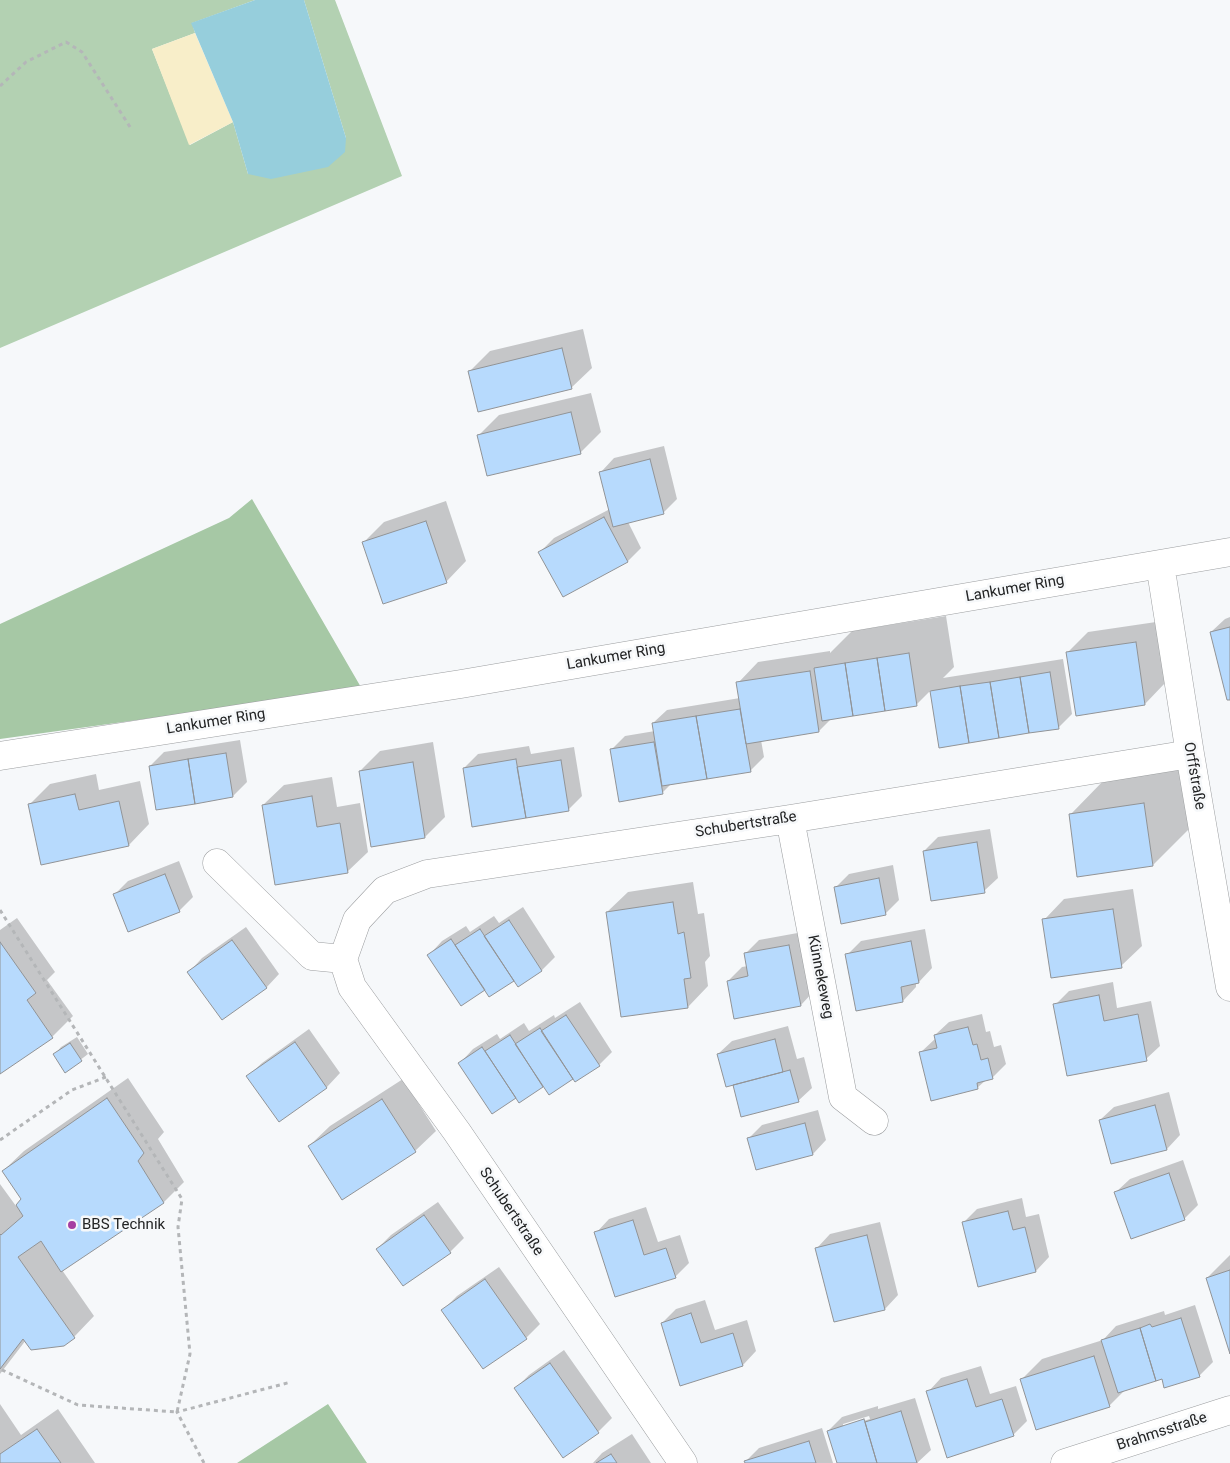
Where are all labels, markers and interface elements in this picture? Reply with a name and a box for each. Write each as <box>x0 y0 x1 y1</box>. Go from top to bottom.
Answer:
street label: Lankumer Ring <box>964 571 1066 607</box>
street label: Lankumer Ring <box>565 639 667 675</box>
street label: Lankumer Ring <box>165 705 267 739</box>
street label: Orffstraße <box>1179 741 1209 811</box>
street label: Schubertstraße <box>694 808 798 842</box>
street label: Künnekeweg <box>803 934 837 1020</box>
street label: Schubertstraße <box>475 1164 547 1260</box>
place label: BBS Technik <box>82 1216 165 1234</box>
marker: BBS Technik <box>66 1219 78 1231</box>
street label: Brahmsstraße <box>1115 1409 1209 1455</box>

